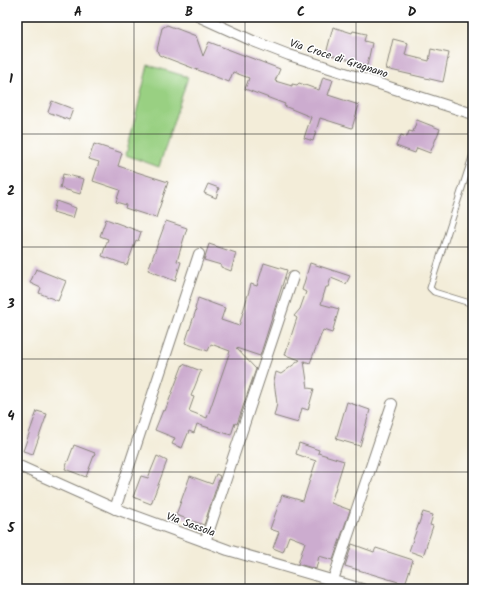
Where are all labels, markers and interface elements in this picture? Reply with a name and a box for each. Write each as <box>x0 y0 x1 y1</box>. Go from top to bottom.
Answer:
text: A <box>74 2 82 23</box>
text: B <box>185 2 193 23</box>
text: C <box>297 2 305 23</box>
text: D <box>408 2 417 23</box>
street label: Via Croce di Gragnano <box>287 35 390 83</box>
text: 1 <box>9 69 13 90</box>
text: 2 <box>7 181 15 202</box>
text: 3 <box>6 294 15 315</box>
text: 4 <box>7 406 15 427</box>
street label: Via Sassola <box>164 508 218 542</box>
text: 5 <box>7 518 16 539</box>

